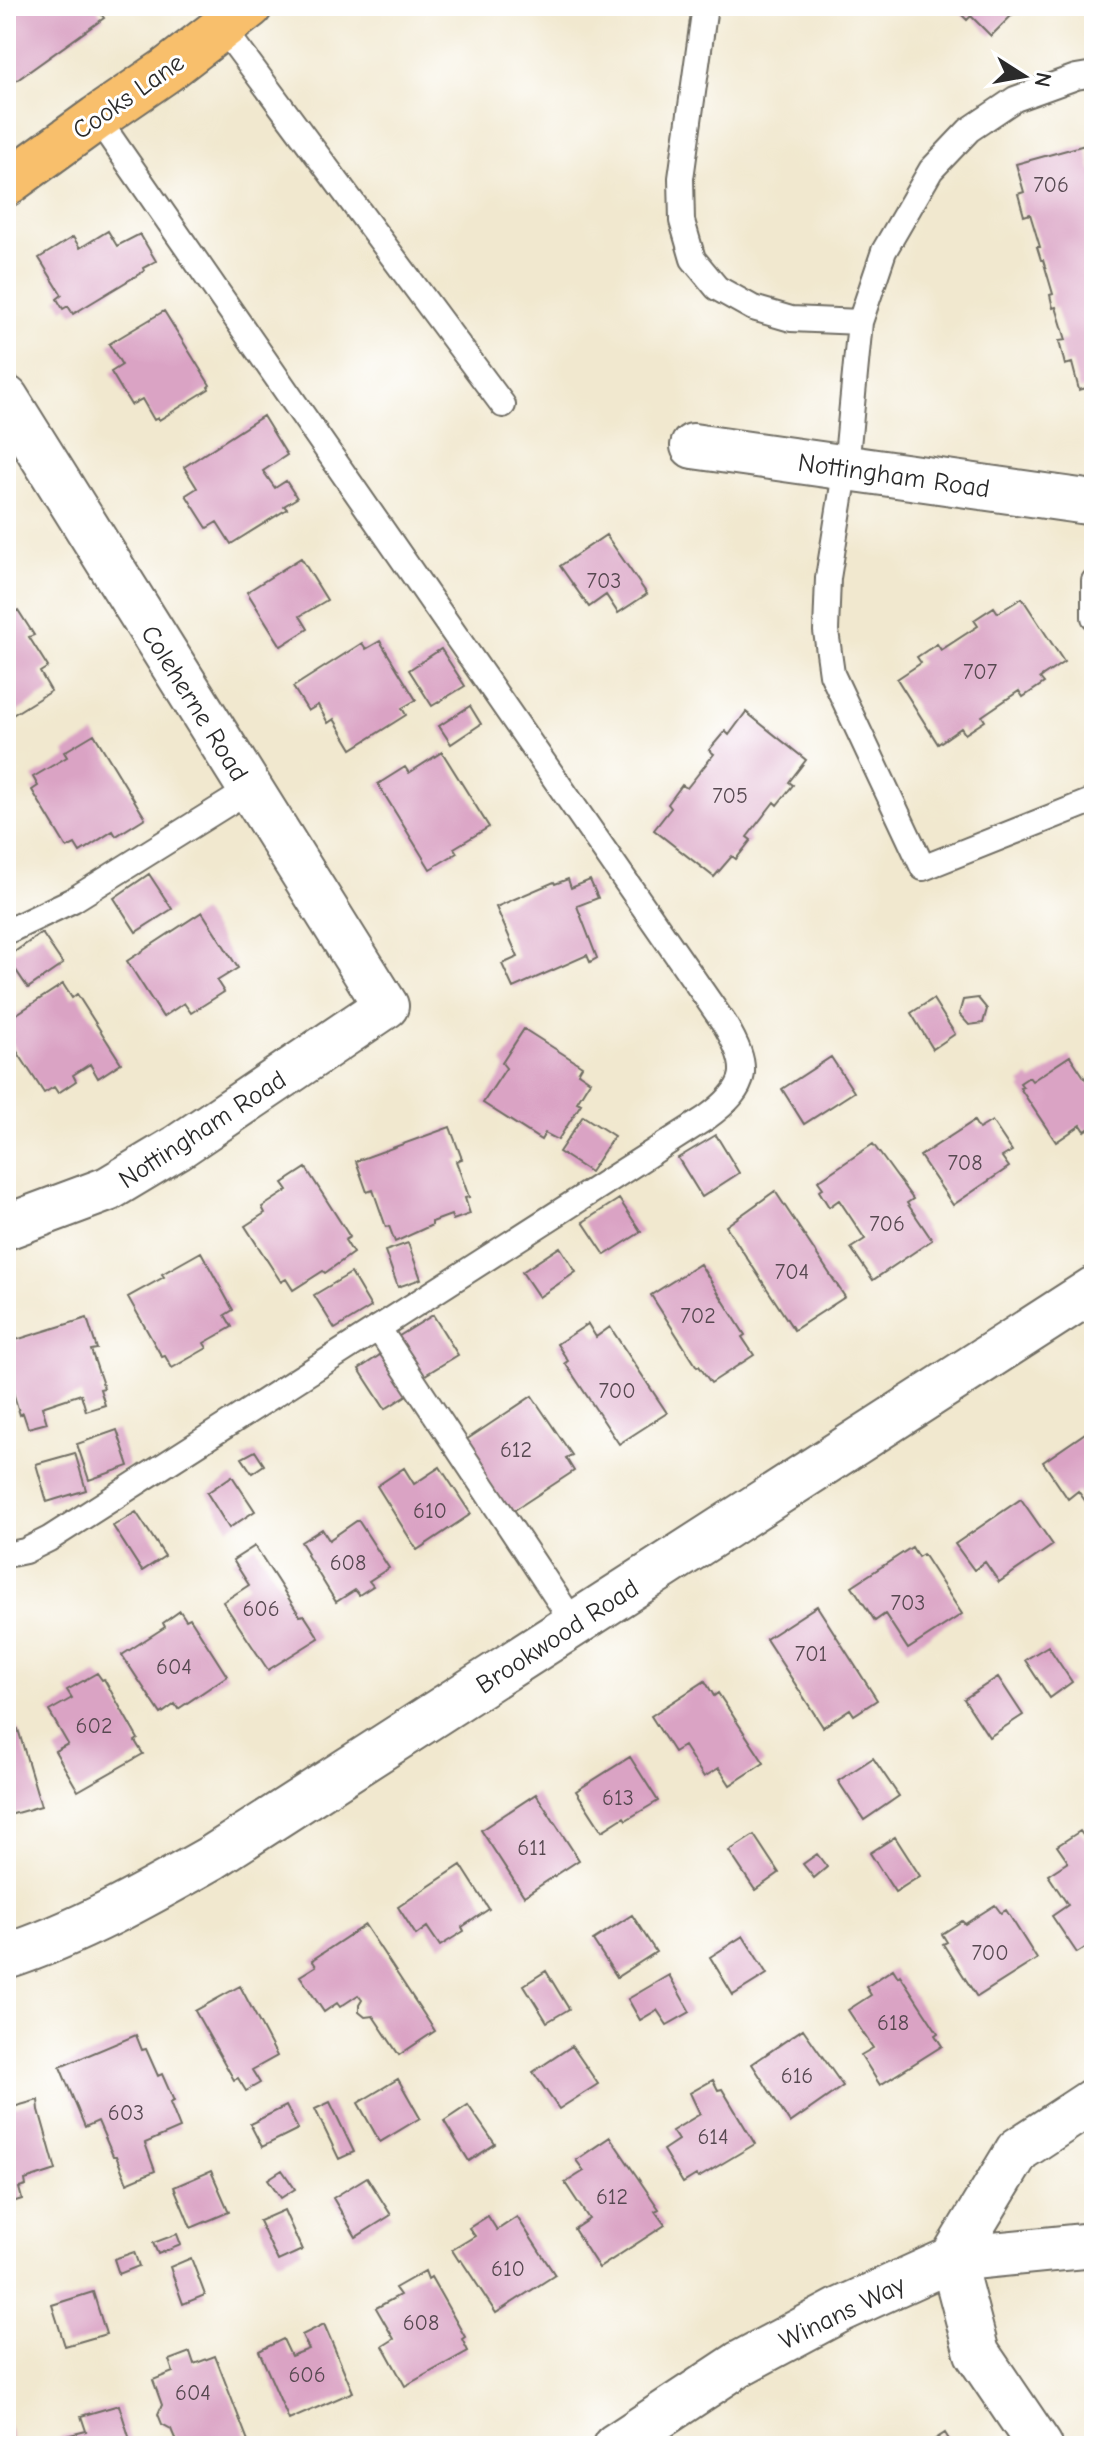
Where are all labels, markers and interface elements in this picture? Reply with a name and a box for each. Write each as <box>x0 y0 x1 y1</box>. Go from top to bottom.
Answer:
north arrow <box>984 36 1064 116</box>
street label: Cooks Lane <box>67 48 190 146</box>
text: N <box>1029 70 1057 89</box>
house number: 706 <box>1033 172 1069 198</box>
street label: Nottingham Road <box>796 448 992 504</box>
house number: 703 <box>587 568 621 594</box>
street label: Coleherne Road <box>134 620 254 787</box>
house number: 707 <box>963 659 998 685</box>
house number: 705 <box>712 783 748 809</box>
street label: Nottingham Road <box>113 1065 292 1195</box>
house number: 708 <box>947 1150 983 1176</box>
house number: 706 <box>869 1211 905 1237</box>
house number: 704 <box>775 1259 809 1285</box>
house number: 702 <box>680 1303 716 1329</box>
house number: 700 <box>598 1378 636 1404</box>
house number: 612 <box>500 1437 532 1463</box>
house number: 610 <box>413 1498 447 1524</box>
house number: 608 <box>330 1550 366 1576</box>
street label: Brookwood Road <box>471 1573 644 1700</box>
house number: 703 <box>891 1590 925 1616</box>
house number: 606 <box>242 1596 280 1622</box>
house number: 701 <box>795 1641 827 1667</box>
house number: 604 <box>156 1654 192 1680</box>
house number: 602 <box>76 1713 112 1739</box>
house number: 613 <box>602 1785 634 1811</box>
house number: 611 <box>517 1835 547 1861</box>
house number: 700 <box>971 1940 1009 1966</box>
house number: 618 <box>877 2010 909 2036</box>
house number: 616 <box>781 2063 813 2089</box>
house number: 603 <box>108 2100 144 2126</box>
house number: 614 <box>697 2124 729 2150</box>
house number: 612 <box>596 2184 628 2210</box>
house number: 610 <box>491 2256 525 2282</box>
street label: Winans Way <box>775 2269 910 2356</box>
house number: 608 <box>403 2310 439 2336</box>
house number: 606 <box>288 2362 326 2388</box>
house number: 604 <box>175 2380 211 2406</box>

